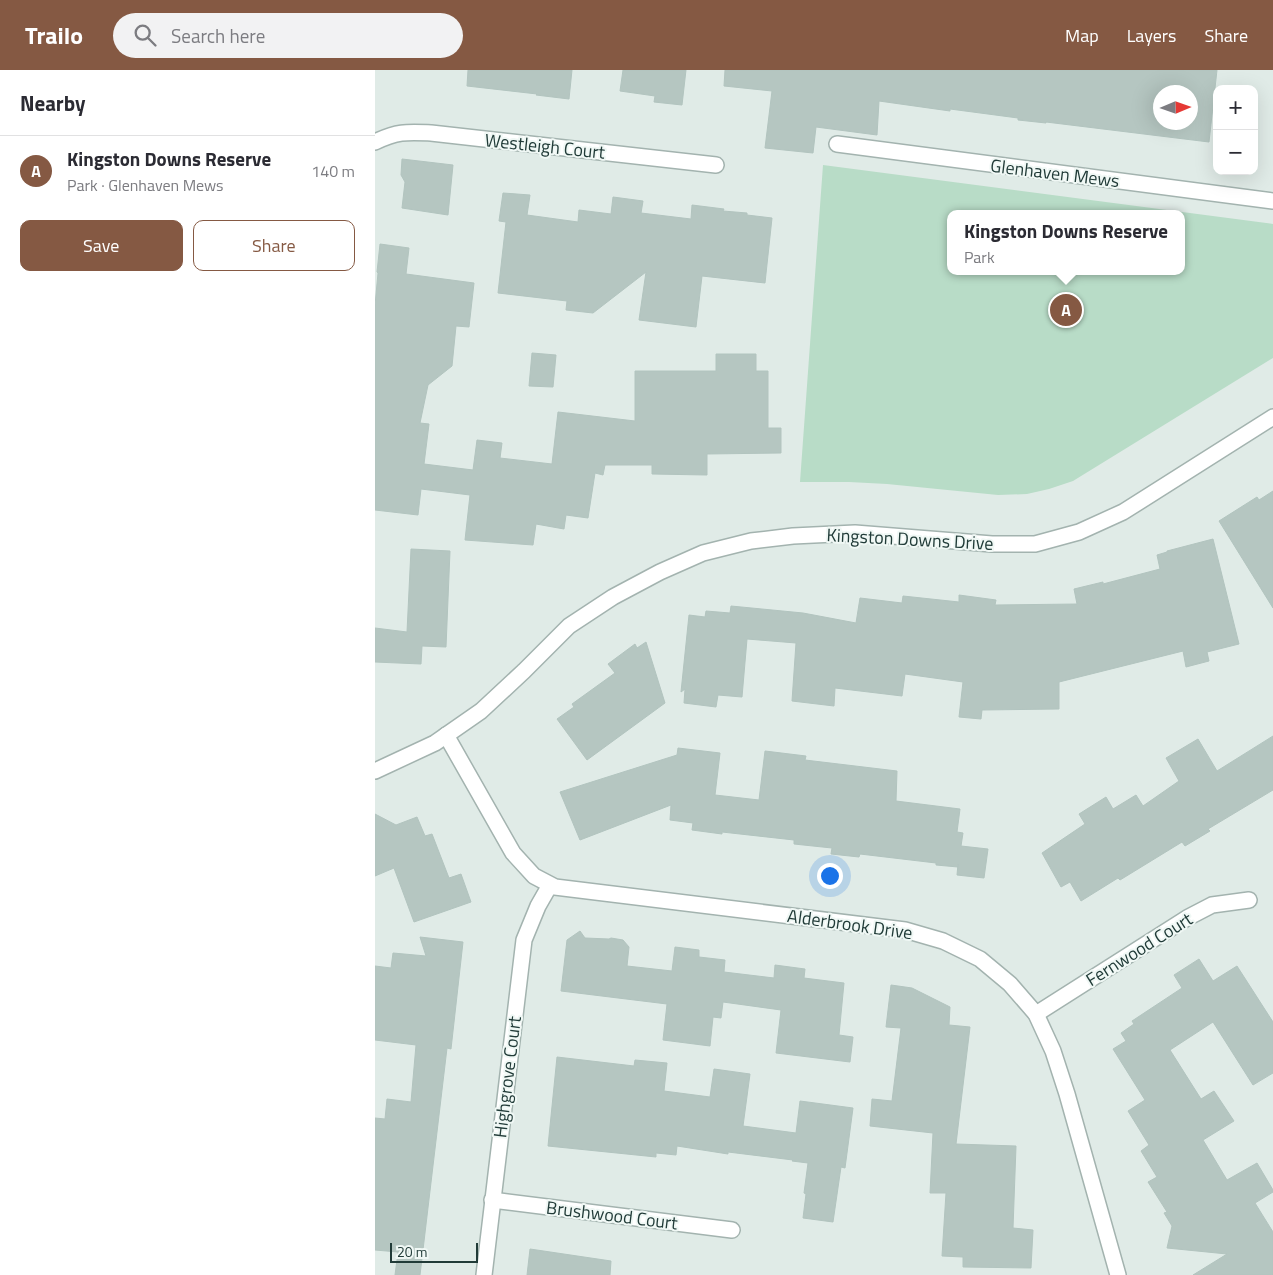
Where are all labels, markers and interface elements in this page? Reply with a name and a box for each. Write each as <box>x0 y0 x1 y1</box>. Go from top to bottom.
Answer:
search box <box>113 13 463 58</box>
text: Trailo <box>25 17 83 53</box>
icon: search <box>131 21 159 49</box>
text: Search here <box>171 21 265 50</box>
text: Map <box>1065 22 1099 49</box>
text: Layers <box>1127 22 1176 49</box>
text: Share <box>1204 22 1248 49</box>
north arrow <box>1153 85 1198 130</box>
map controls <box>1213 85 1258 175</box>
button: + <box>1213 85 1258 130</box>
text: Nearby <box>20 87 85 119</box>
street label: Westleigh Court <box>484 126 607 166</box>
button: − <box>1213 130 1258 175</box>
text: Kingston Downs Reserve <box>67 144 271 173</box>
street label: Glenhaven Mews <box>989 152 1121 194</box>
text: A <box>31 159 41 183</box>
text: 140 m <box>311 159 355 183</box>
text: Park · Glenhaven Mews <box>67 173 224 197</box>
popup <box>947 210 1185 275</box>
text: Kingston Downs Reserve <box>964 216 1168 245</box>
button: Save <box>20 220 183 271</box>
button: Share <box>193 220 355 271</box>
text: Park <box>964 245 995 269</box>
pin: A <box>1050 291 1082 329</box>
street label: Kingston Downs Drive <box>826 521 994 557</box>
your location <box>817 863 843 889</box>
street label: Alderbrook Drive <box>786 902 914 946</box>
street label: Fernwood Court <box>1080 905 1198 993</box>
street label: Highgrove Court <box>486 1014 528 1139</box>
street label: Brushwood Court <box>545 1194 680 1237</box>
scale bar <box>390 1240 477 1263</box>
text: 20 m <box>397 1241 427 1262</box>

